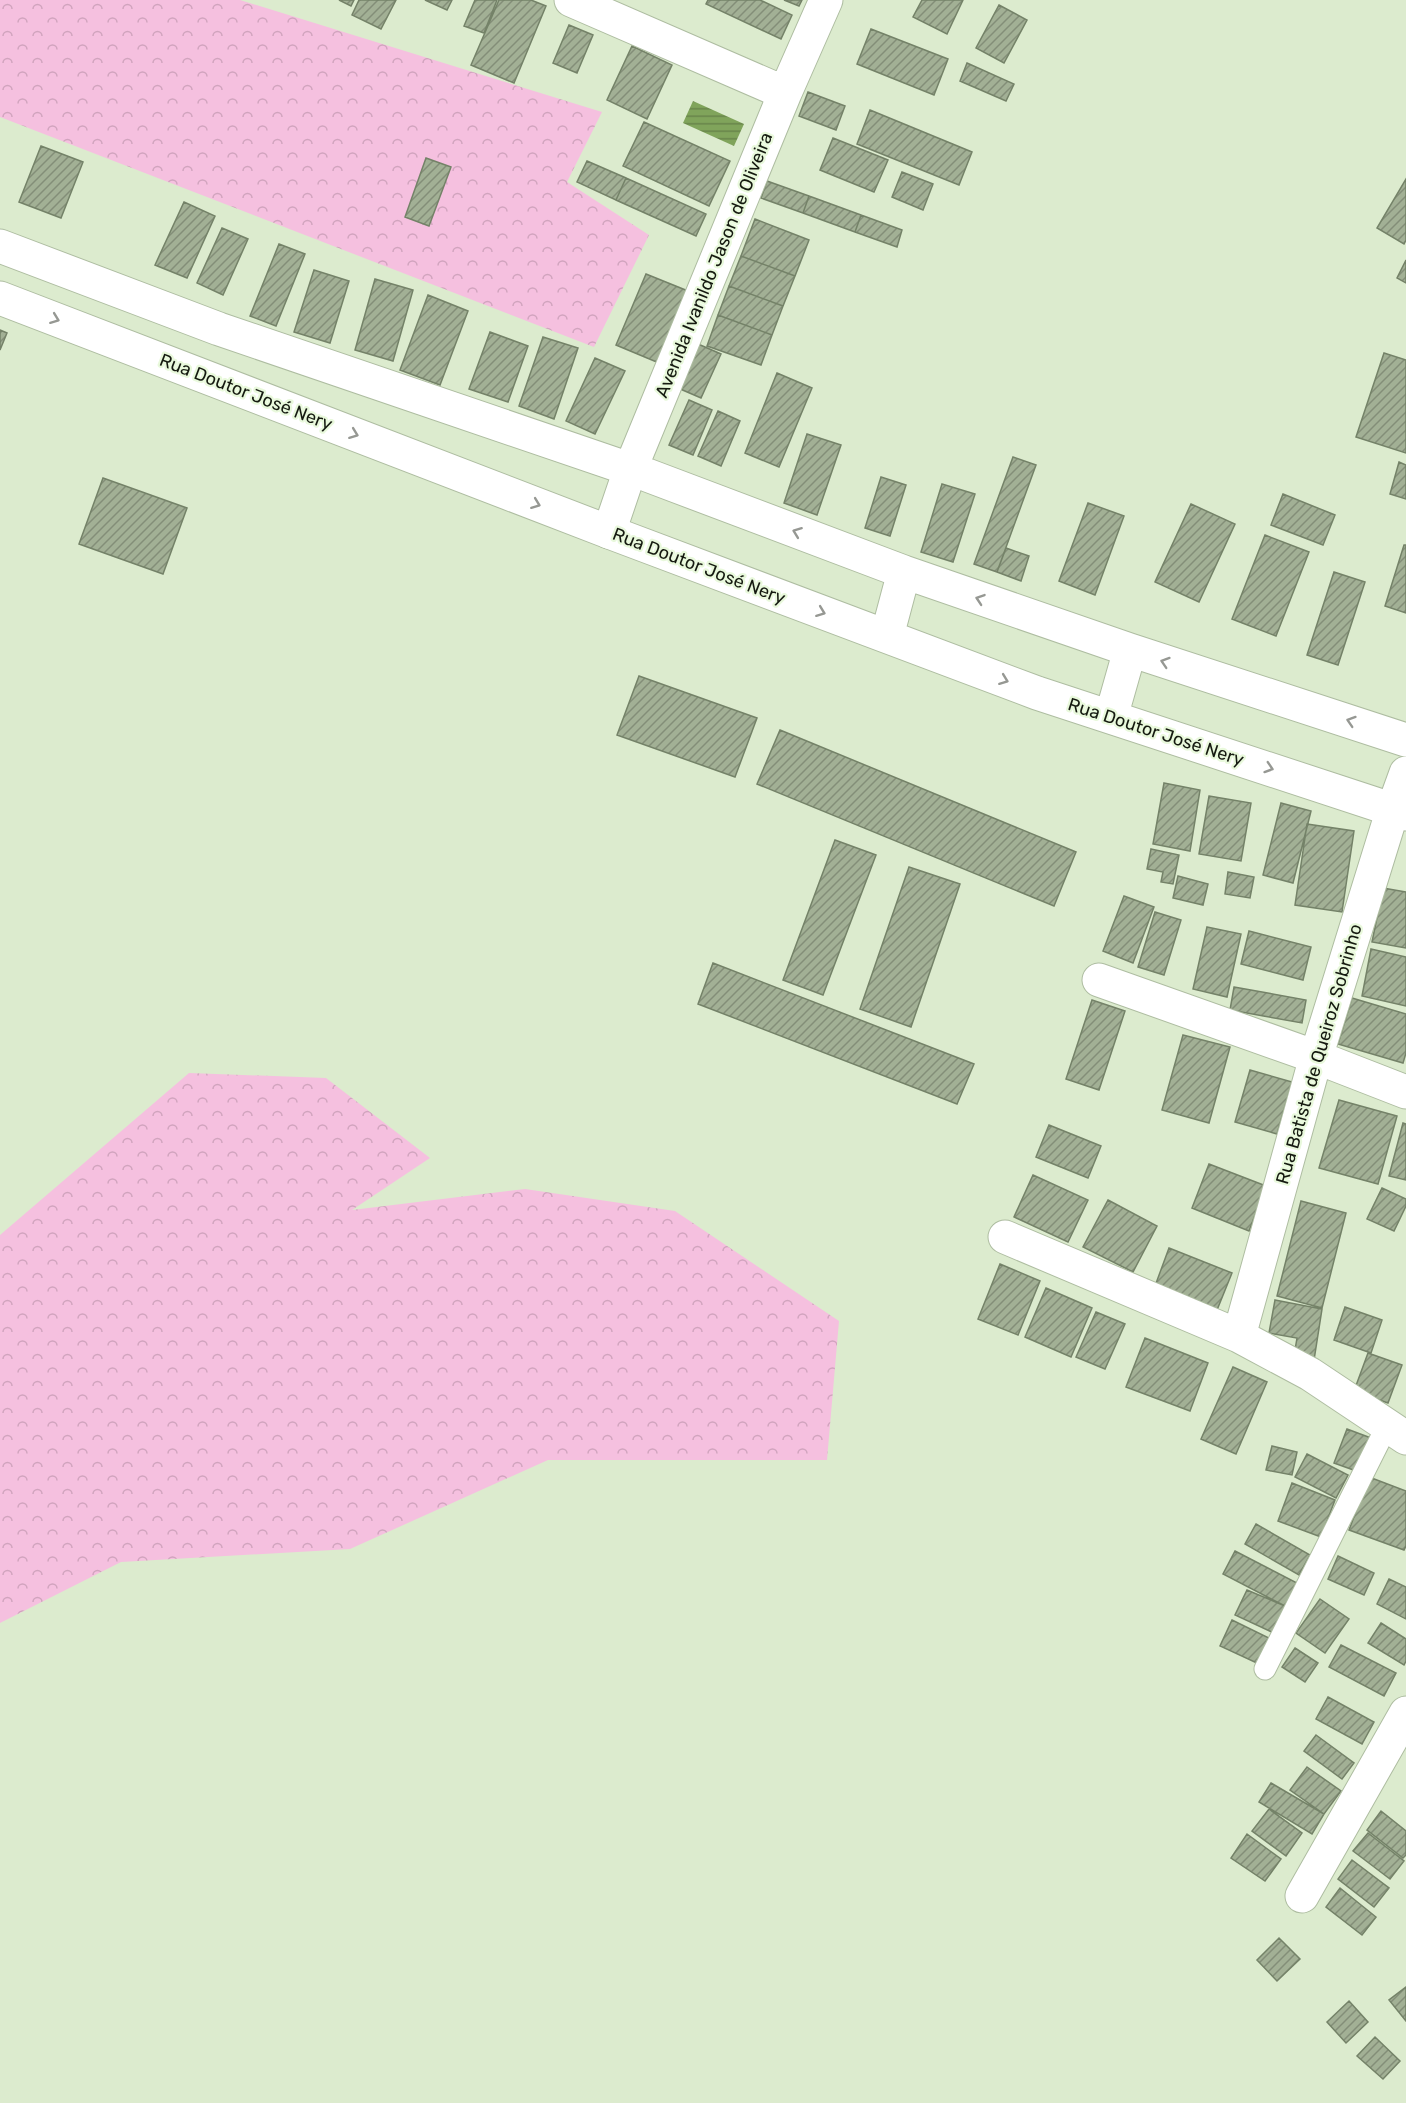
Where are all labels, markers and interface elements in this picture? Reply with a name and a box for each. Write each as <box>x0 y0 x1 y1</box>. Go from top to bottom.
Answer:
street label: Avenida Ivanildo Jason de Oliveira <box>651 129 777 401</box>
one-way arrow <box>49 311 60 324</box>
street label: Rua Doutor José Nery <box>156 349 336 435</box>
one-way arrow <box>348 427 359 439</box>
one-way arrow <box>530 497 541 509</box>
street label: Rua Doutor José Nery <box>609 523 789 609</box>
one-way arrow <box>792 527 803 539</box>
one-way arrow <box>975 593 986 606</box>
one-way arrow <box>816 604 826 617</box>
one-way arrow <box>1160 656 1171 669</box>
one-way arrow <box>998 673 1009 686</box>
street label: Rua Doutor José Nery <box>1065 693 1247 771</box>
one-way arrow <box>1346 716 1357 728</box>
one-way arrow <box>1263 761 1274 774</box>
street label: Rua Batista de Queiroz Sobrinho <box>1271 921 1367 1187</box>

